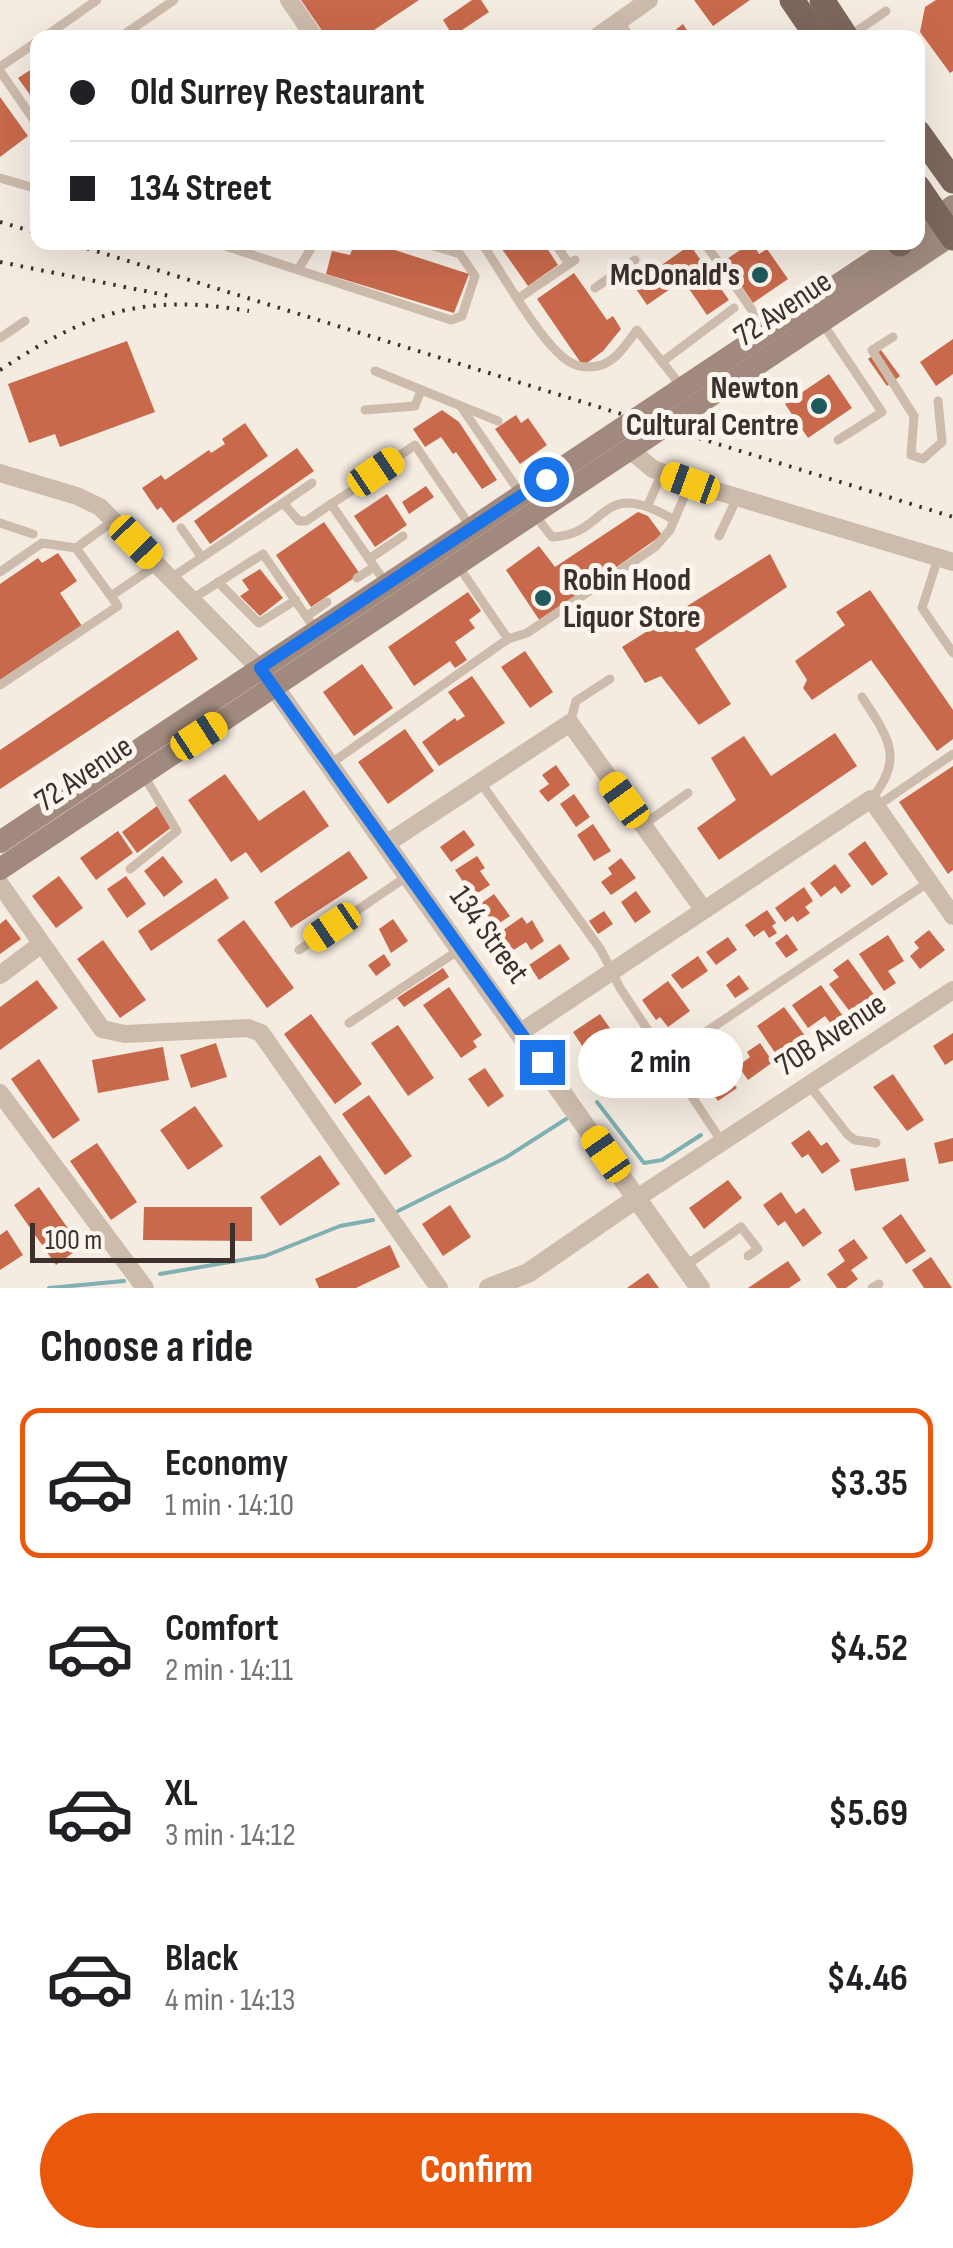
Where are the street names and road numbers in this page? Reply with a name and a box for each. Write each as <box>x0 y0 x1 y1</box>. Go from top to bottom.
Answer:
street label: 72 Avenue <box>727 262 839 356</box>
street label: 72 Avenue <box>28 727 140 821</box>
street label: 134 Street <box>441 879 537 991</box>
street label: 70B Avenue <box>768 985 894 1085</box>

